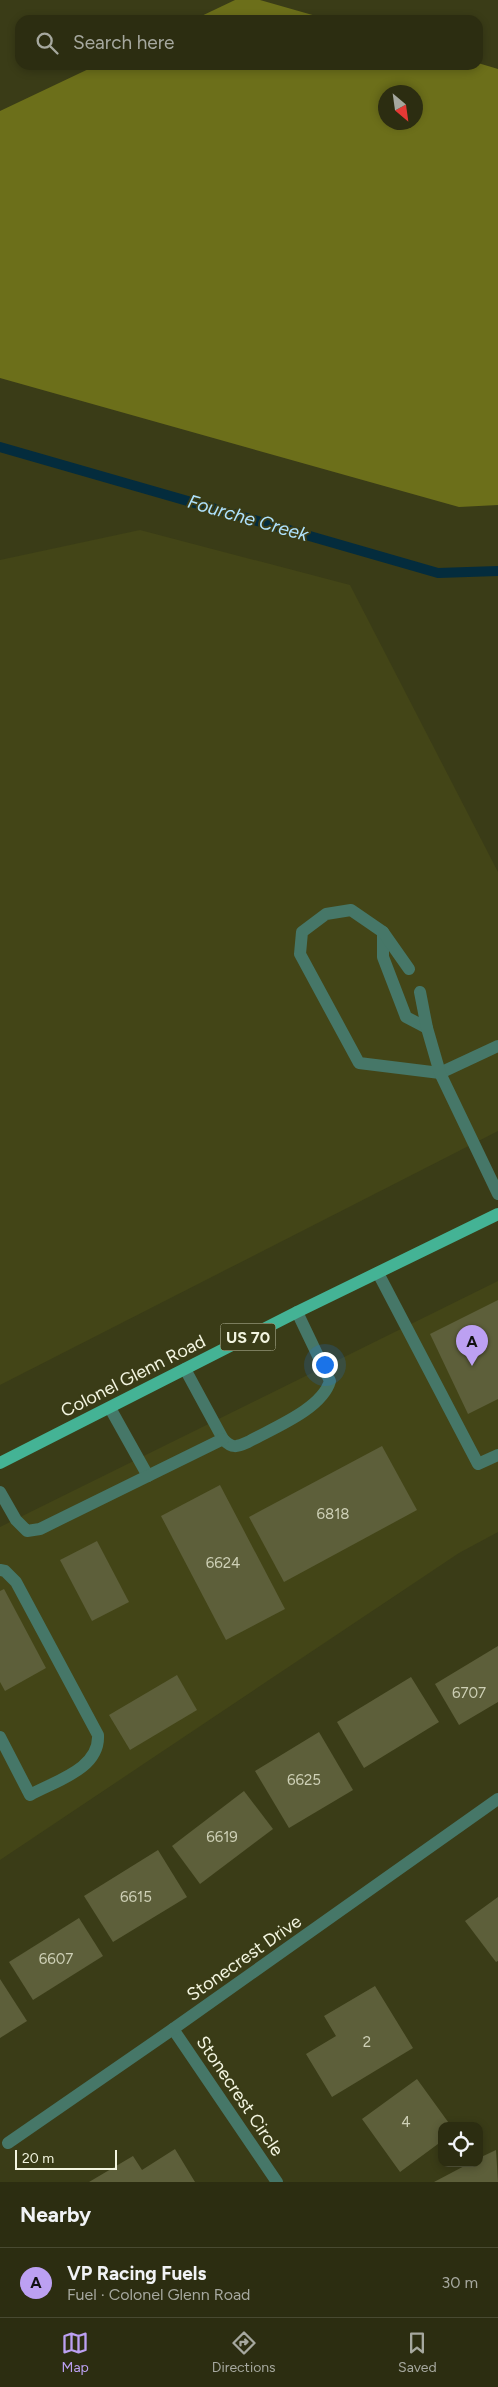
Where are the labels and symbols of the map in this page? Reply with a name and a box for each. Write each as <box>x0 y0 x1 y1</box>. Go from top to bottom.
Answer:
north arrow <box>378 85 423 130</box>
water label: Fourche Creek <box>185 490 312 546</box>
road number: US 70 <box>220 1324 276 1350</box>
pin: A <box>456 1325 488 1366</box>
street label: Colonel Glenn Road <box>57 1330 209 1422</box>
your location <box>312 1352 338 1378</box>
house number: 6818 <box>316 1505 350 1523</box>
house number: 6624 <box>206 1554 240 1572</box>
house number: 6707 <box>452 1684 486 1702</box>
house number: 6625 <box>287 1771 321 1789</box>
house number: 6619 <box>206 1828 238 1846</box>
house number: 6615 <box>120 1888 152 1906</box>
street label: Stonecrest Drive <box>182 1910 306 2006</box>
house number: 6607 <box>39 1950 73 1968</box>
street label: Stonecrest Circle <box>192 2032 288 2160</box>
house number: 2 <box>363 2033 371 2051</box>
house number: 4 <box>401 2113 411 2131</box>
scale bar <box>15 2147 118 2170</box>

